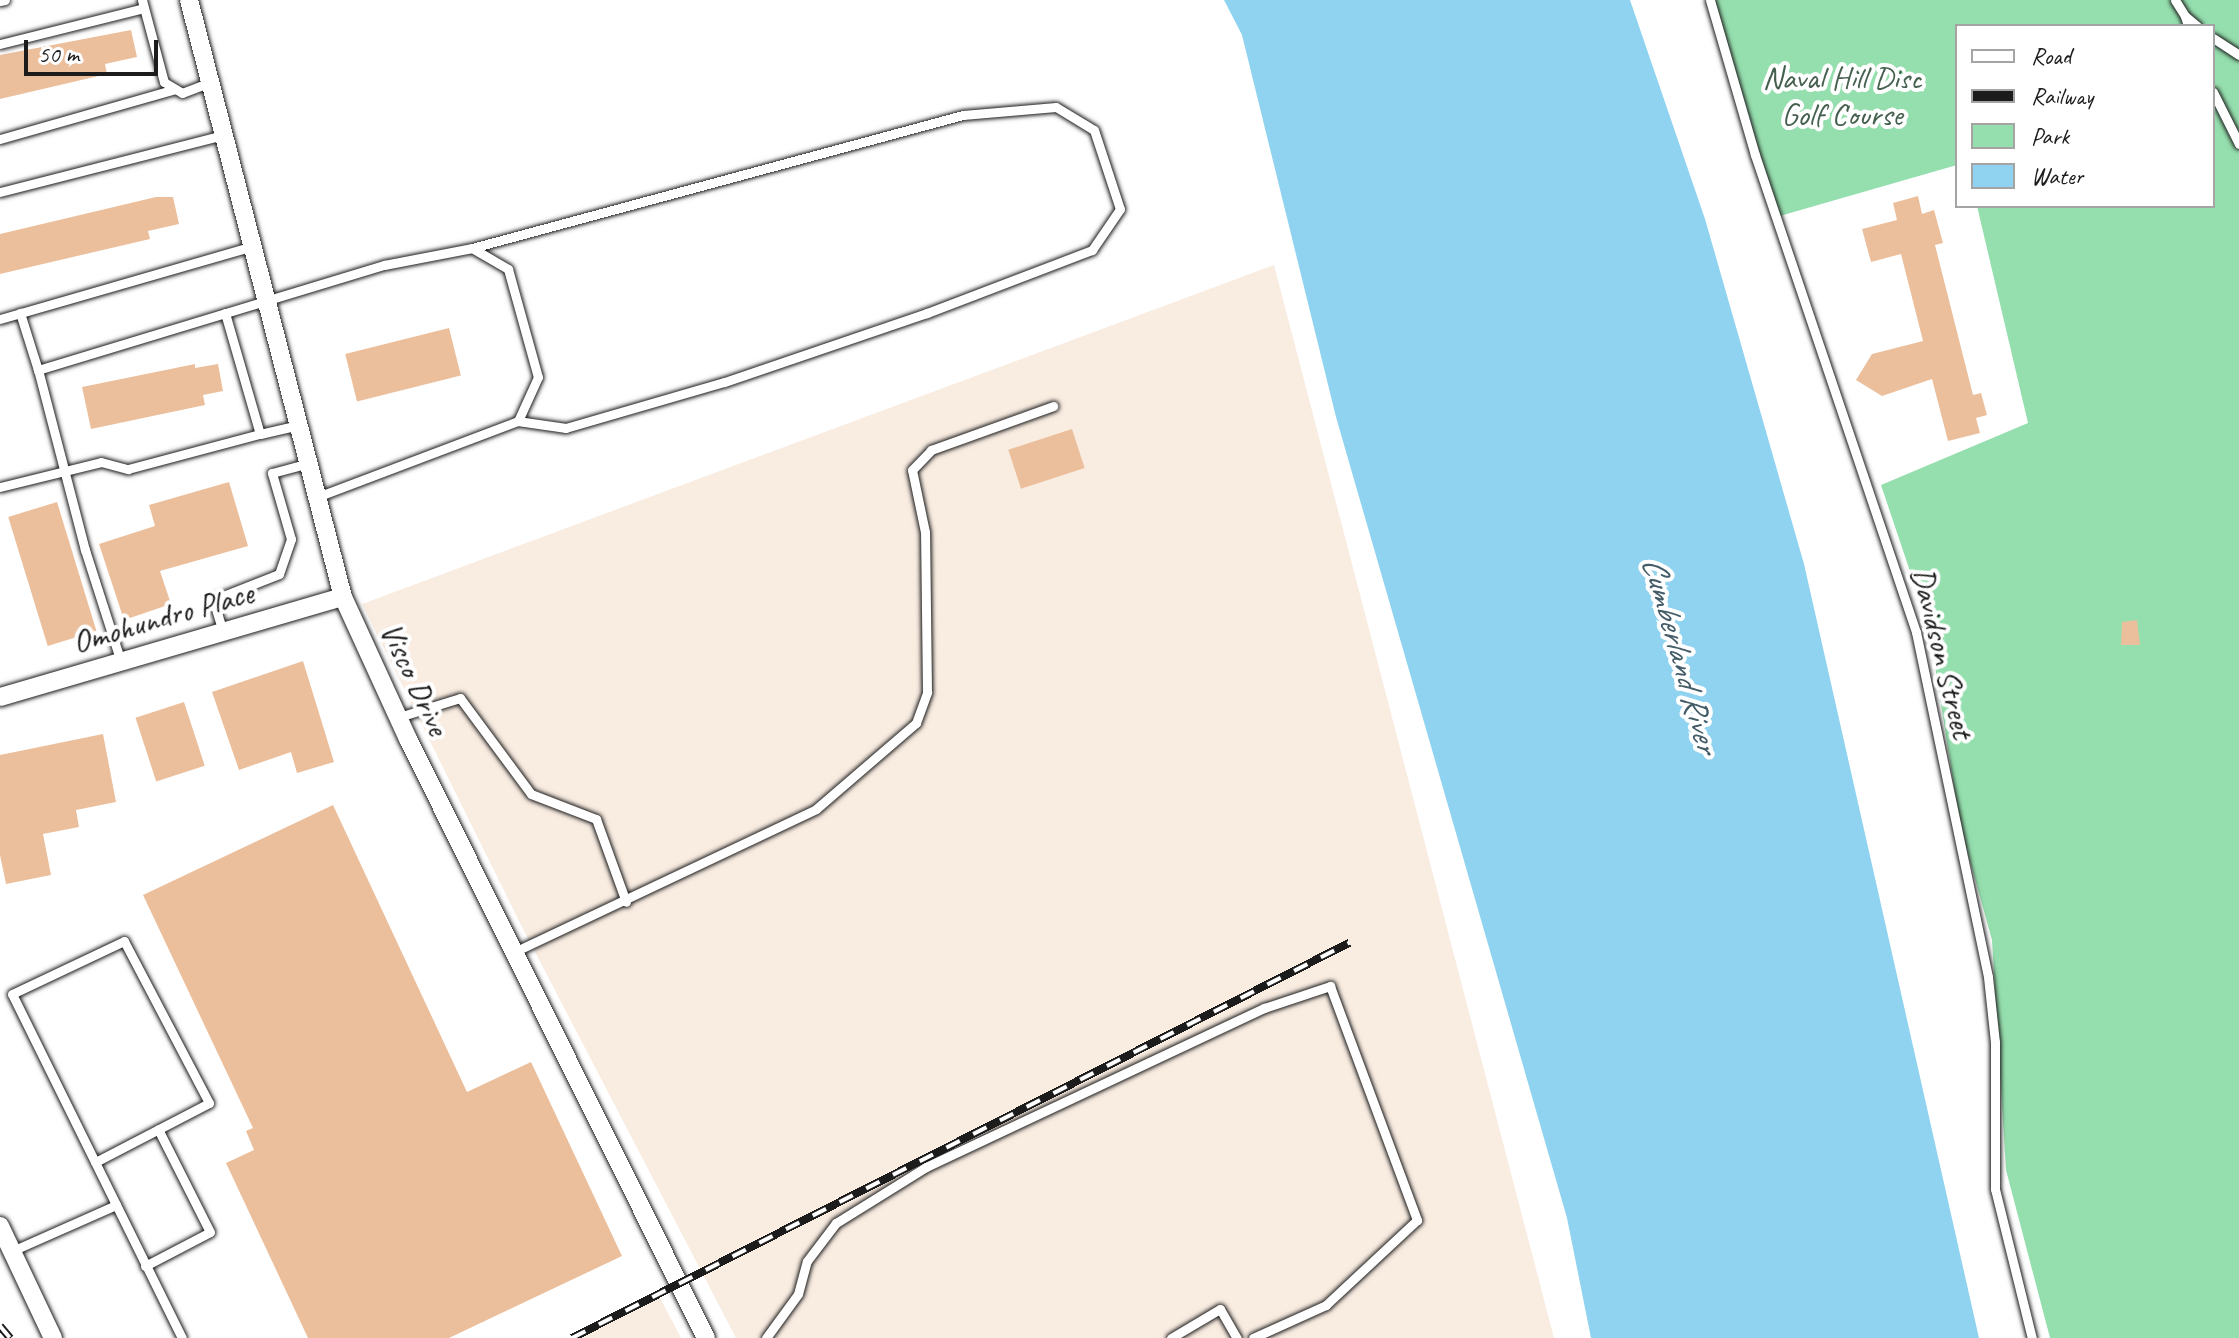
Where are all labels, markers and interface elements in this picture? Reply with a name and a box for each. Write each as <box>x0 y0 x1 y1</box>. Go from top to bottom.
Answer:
scale bar <box>28 24 162 74</box>
legend <box>1955 24 2215 208</box>
text: 50 m <box>38 39 79 69</box>
text: Road <box>2031 41 2071 71</box>
park label: Naval Hill Disc Golf Course <box>1762 60 1922 135</box>
text: Railway <box>2031 81 2093 111</box>
text: Park <box>2031 121 2069 151</box>
text: Water <box>2031 161 2083 191</box>
water label: Cumberland River <box>1634 552 1728 756</box>
street label: Davidson Street <box>1902 563 1982 743</box>
street label: Omohundro Place <box>68 574 258 662</box>
street label: Visco Drive <box>371 616 457 742</box>

